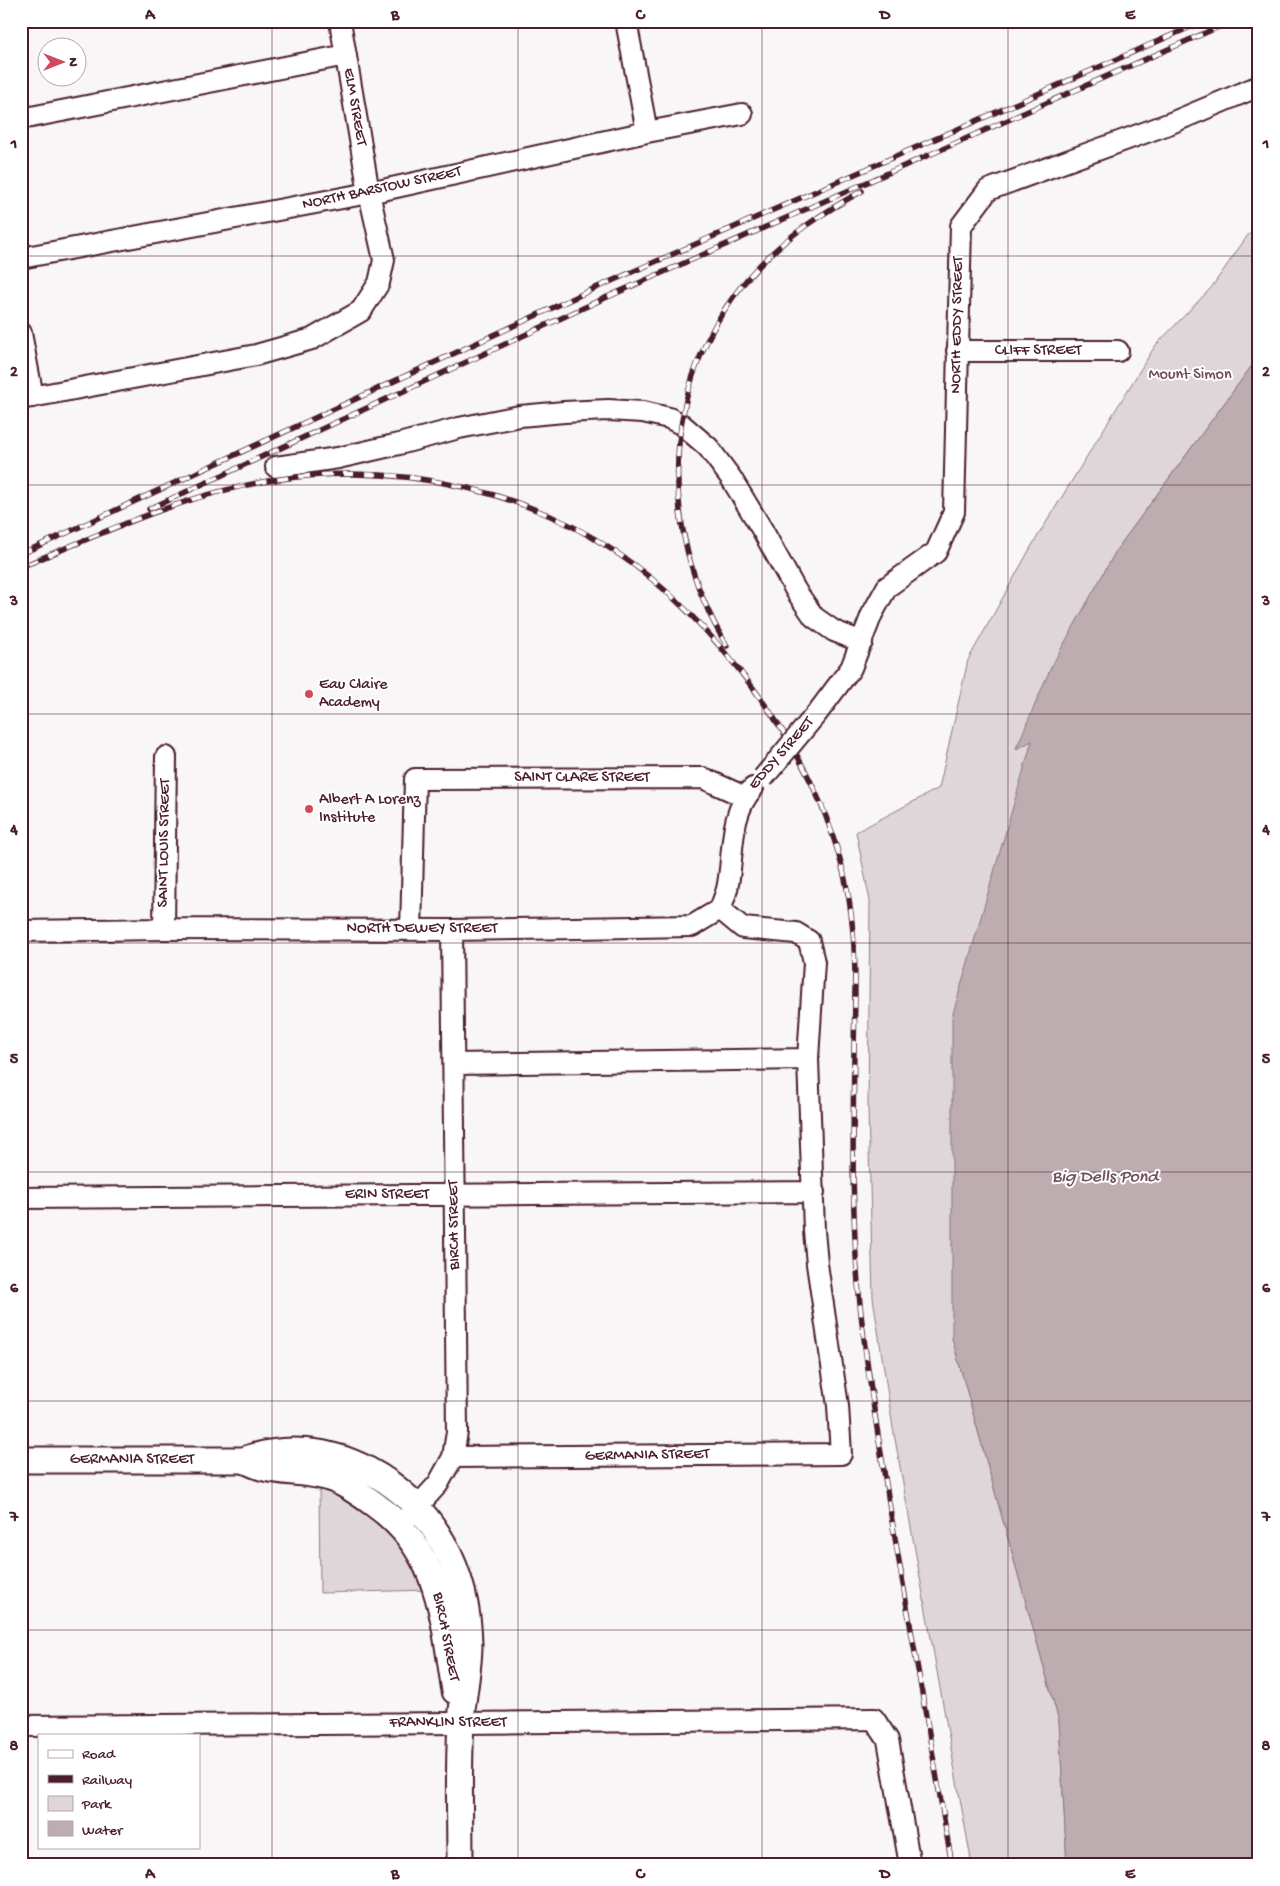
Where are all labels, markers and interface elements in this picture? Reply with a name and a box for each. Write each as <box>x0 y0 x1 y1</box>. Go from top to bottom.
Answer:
text: A <box>144 7 156 26</box>
text: B <box>390 7 400 26</box>
text: C <box>635 7 646 26</box>
text: D <box>878 7 891 26</box>
text: E <box>1125 7 1136 26</box>
north arrow <box>38 38 88 88</box>
text: N <box>64 57 81 67</box>
street label: ELM STREET <box>338 67 370 148</box>
text: 1 <box>10 136 17 155</box>
text: 1 <box>1262 136 1269 155</box>
street label: NORTH BARSTOW STREET <box>301 163 464 215</box>
street label: NORTH EDDY STREET <box>947 255 969 394</box>
street label: CLIFF STREET <box>995 342 1082 361</box>
text: 2 <box>10 364 18 383</box>
text: 2 <box>1262 364 1270 383</box>
park label: Mount Simon <box>1149 366 1232 385</box>
text: 3 <box>9 593 18 612</box>
text: 3 <box>1261 593 1270 612</box>
place label: Eau Claire Academy <box>319 676 388 713</box>
marker: Eau Claire Academy <box>303 688 315 700</box>
street label: EDDY STREET <box>745 713 819 794</box>
street label: SAINT CLARE STREET <box>514 769 650 788</box>
street label: SAINT LOUIS STREET <box>154 778 176 908</box>
place label: Albert A Lorenz Institute <box>319 791 422 828</box>
marker: Albert A Lorenz Institute <box>303 803 315 815</box>
text: 4 <box>9 822 18 841</box>
text: 4 <box>1261 822 1270 841</box>
street label: NORTH DEWEY STREET <box>347 920 498 939</box>
text: 5 <box>10 1051 19 1070</box>
text: 5 <box>1262 1051 1271 1070</box>
water label: Big Dells Pond <box>1052 1167 1160 1188</box>
street label: BIRCH STREET <box>445 1179 465 1271</box>
street label: ERIN STREET <box>345 1186 430 1205</box>
text: 6 <box>10 1280 19 1299</box>
text: 6 <box>1262 1280 1271 1299</box>
street label: GERMANIA STREET <box>585 1445 710 1467</box>
street label: GERMANIA STREET <box>70 1451 195 1470</box>
text: 7 <box>9 1509 19 1528</box>
text: 7 <box>1261 1509 1271 1528</box>
street label: BIRCH STREET <box>427 1590 463 1684</box>
street label: FRANKLIN STREET <box>388 1714 507 1733</box>
legend <box>38 1734 200 1848</box>
text: 8 <box>10 1738 19 1757</box>
text: 8 <box>1262 1738 1271 1757</box>
text: Road <box>82 1746 116 1764</box>
text: Railway <box>82 1772 133 1790</box>
text: Park <box>81 1796 112 1814</box>
text: Water <box>82 1822 124 1840</box>
text: A <box>144 1866 156 1885</box>
text: B <box>390 1866 400 1885</box>
text: C <box>635 1866 646 1885</box>
text: D <box>878 1866 891 1885</box>
text: E <box>1125 1866 1136 1885</box>

